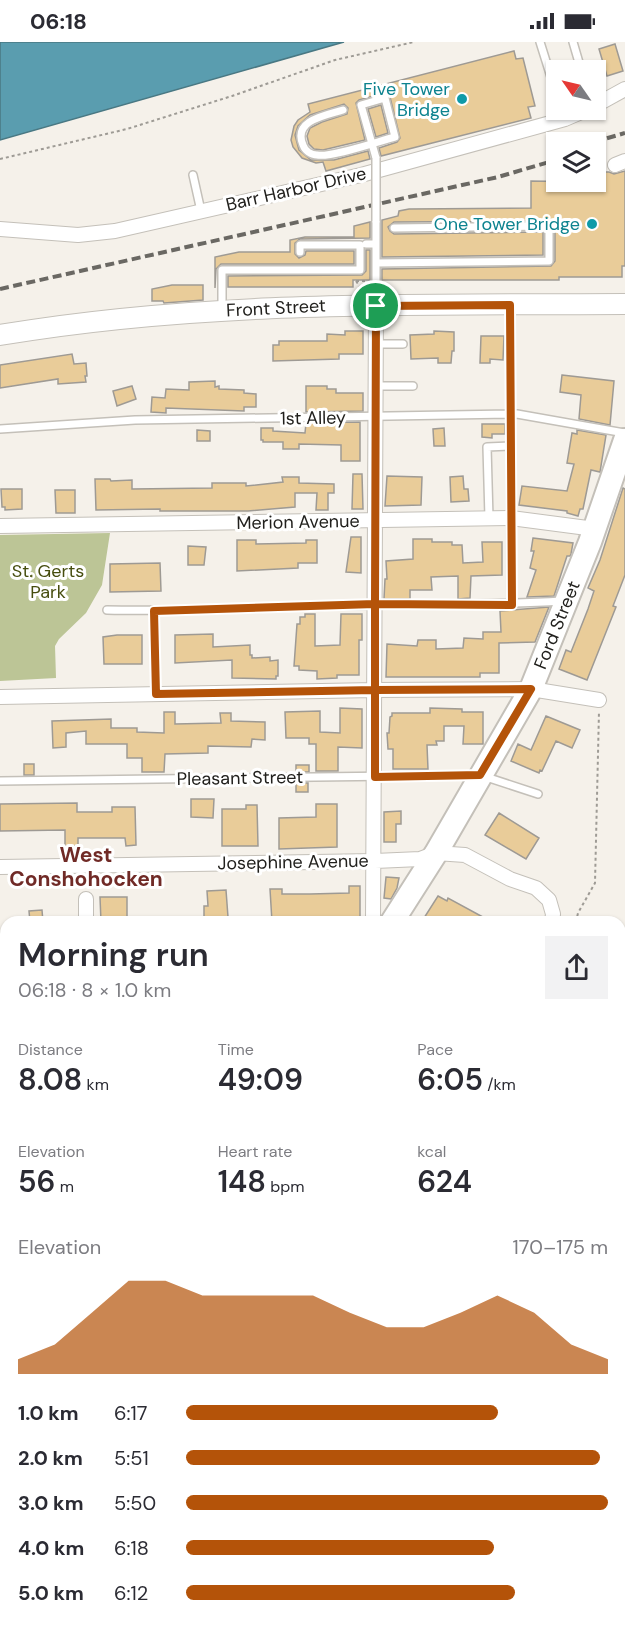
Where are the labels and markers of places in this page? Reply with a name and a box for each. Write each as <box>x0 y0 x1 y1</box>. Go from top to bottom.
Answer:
place label: Five Tower Bridge <box>363 77 450 122</box>
marker: Five Tower Bridge <box>455 92 469 106</box>
place label: One Tower Bridge <box>434 212 580 236</box>
marker: One Tower Bridge <box>585 217 599 231</box>
pin <box>350 280 401 331</box>

